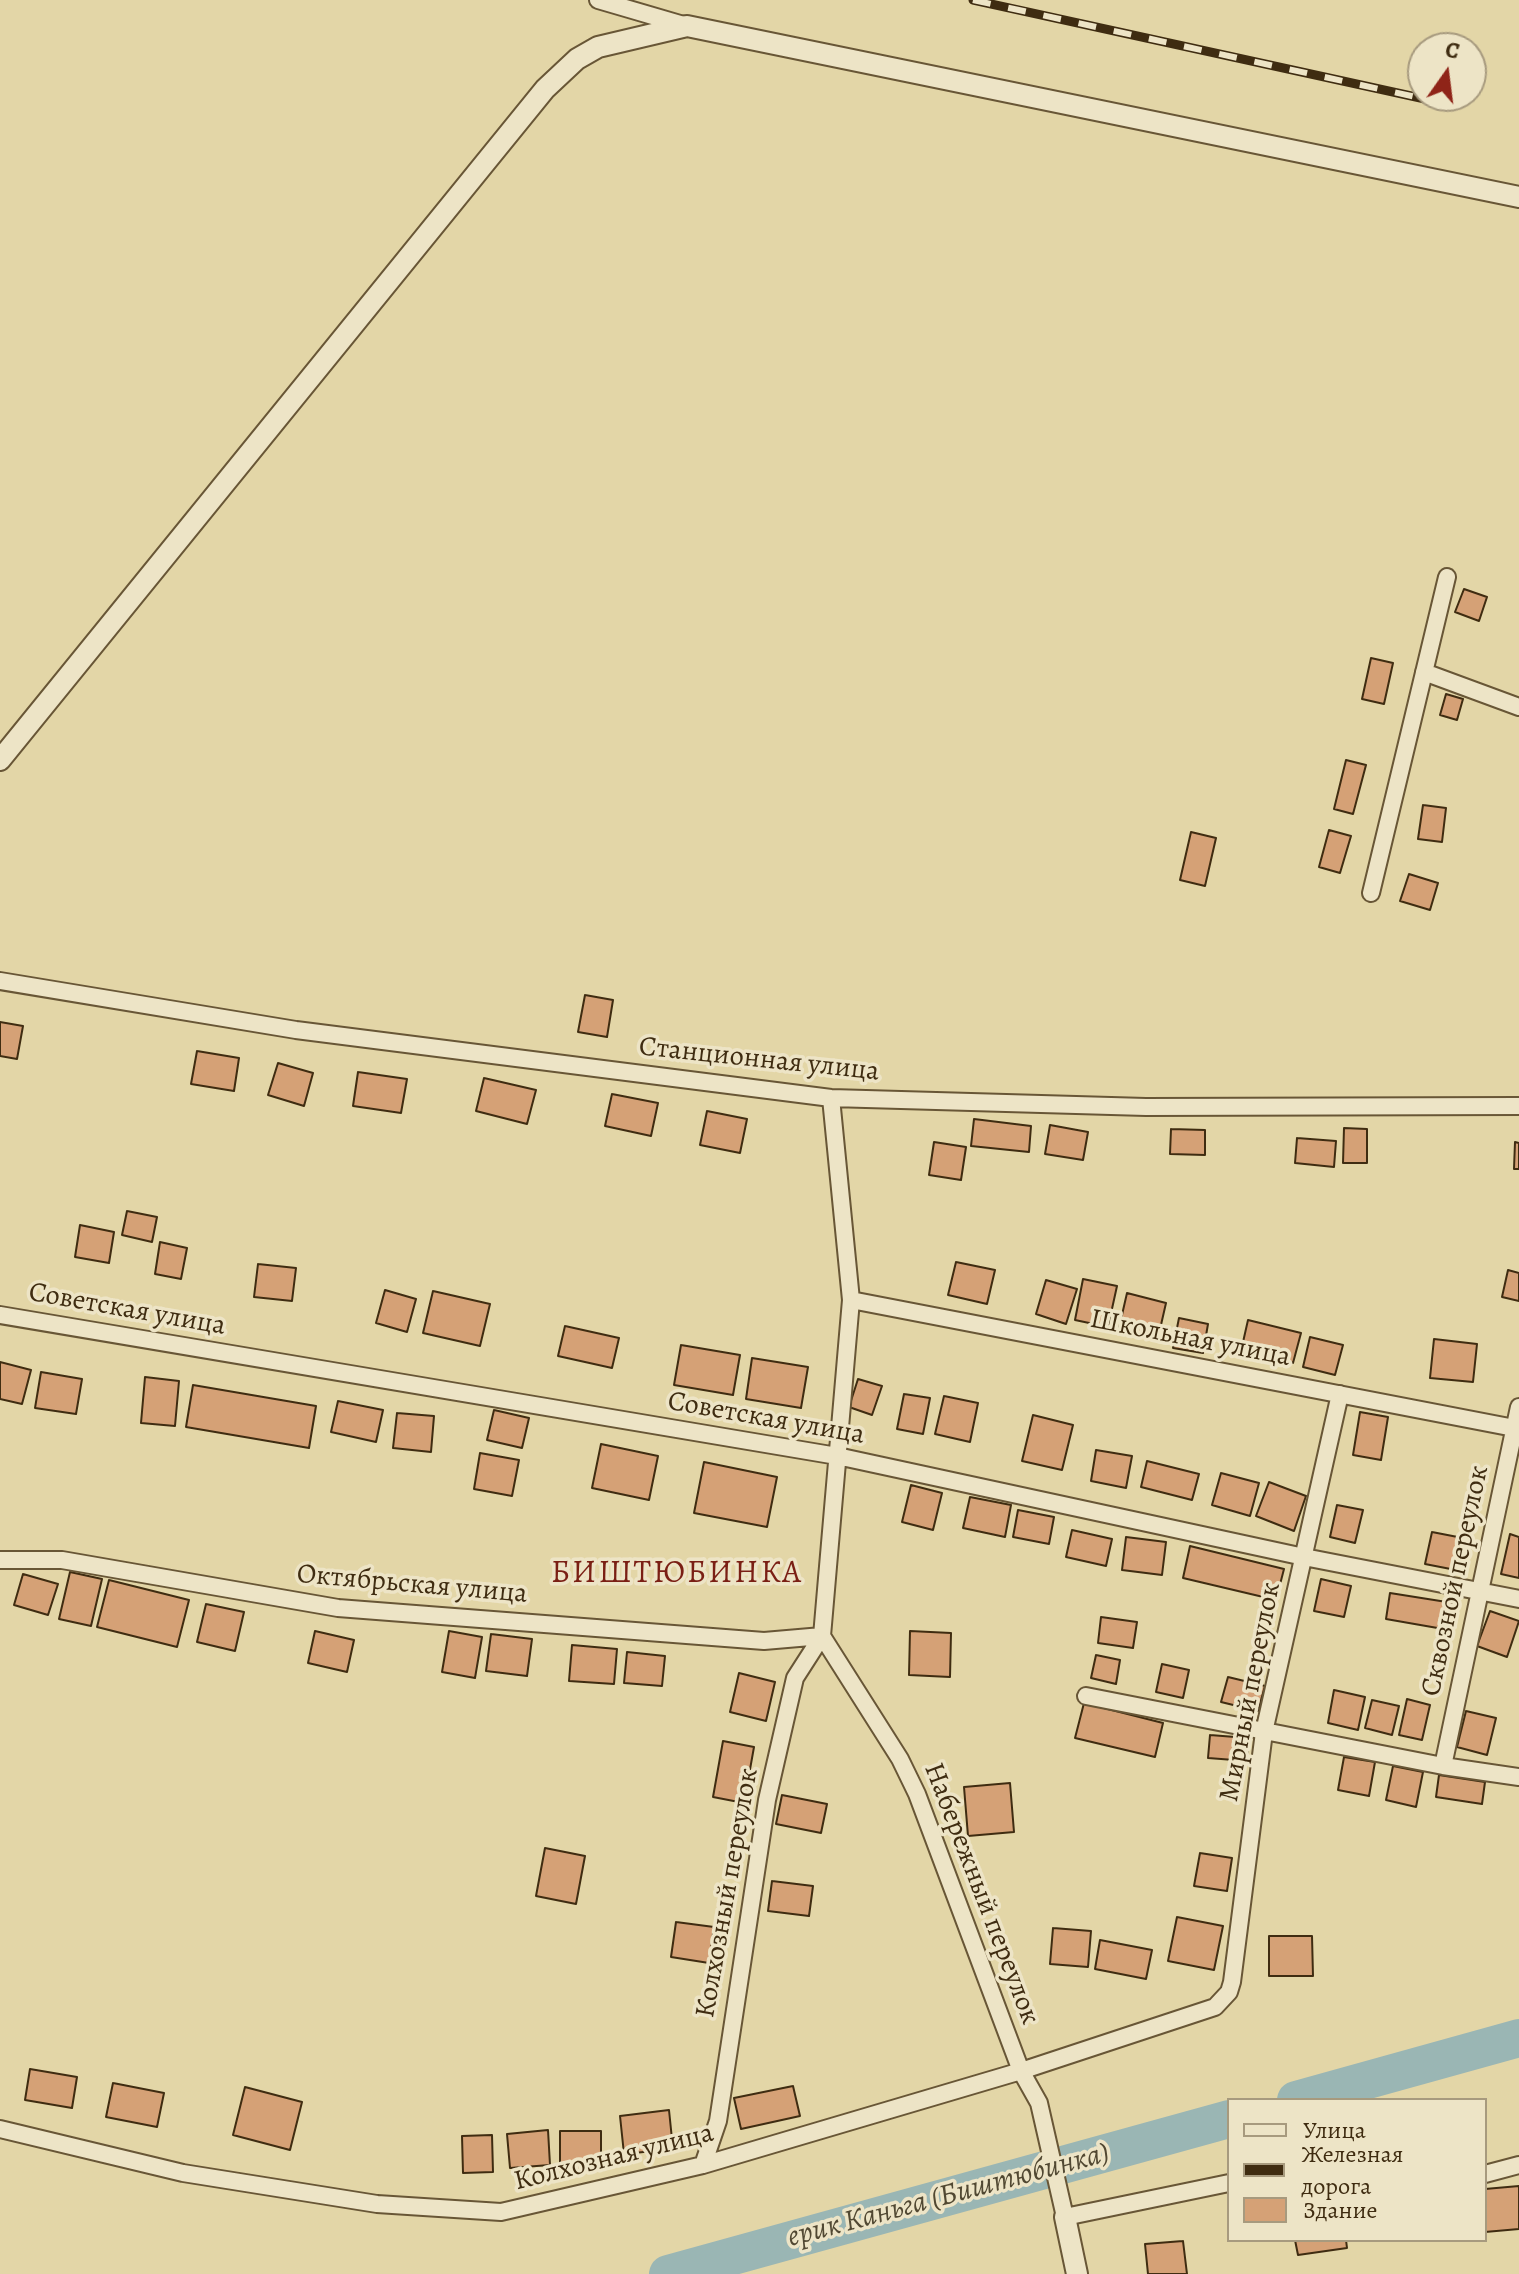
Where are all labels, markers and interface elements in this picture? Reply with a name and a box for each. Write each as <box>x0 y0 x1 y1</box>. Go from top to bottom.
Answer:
north arrow <box>1407 32 1487 112</box>
text: С <box>1442 34 1463 67</box>
street label: Станционная улица <box>637 1031 881 1089</box>
street label: Советская улица <box>26 1276 228 1344</box>
street label: Школьная улица <box>1087 1303 1293 1375</box>
street label: Советская улица <box>665 1385 867 1453</box>
street label: Сквозной переулок <box>1415 1463 1497 1699</box>
district label: БИШТЮБИНКА <box>551 1555 803 1593</box>
street label: Октябрьская улица <box>295 1558 529 1612</box>
street label: Мирный переулок <box>1213 1579 1289 1805</box>
street label: Набережный переулок <box>916 1759 1046 2029</box>
street label: Колхозный переулок <box>690 1766 766 2020</box>
legend <box>1227 2098 1487 2242</box>
text: Улица <box>1303 2114 1366 2146</box>
street label: Колхозная улица <box>511 2117 717 2199</box>
water label: ерик Каньга (Биштюбинка) <box>784 2136 1114 2256</box>
text: Железная дорога <box>1301 2138 1403 2202</box>
text: Здание <box>1303 2194 1378 2226</box>

